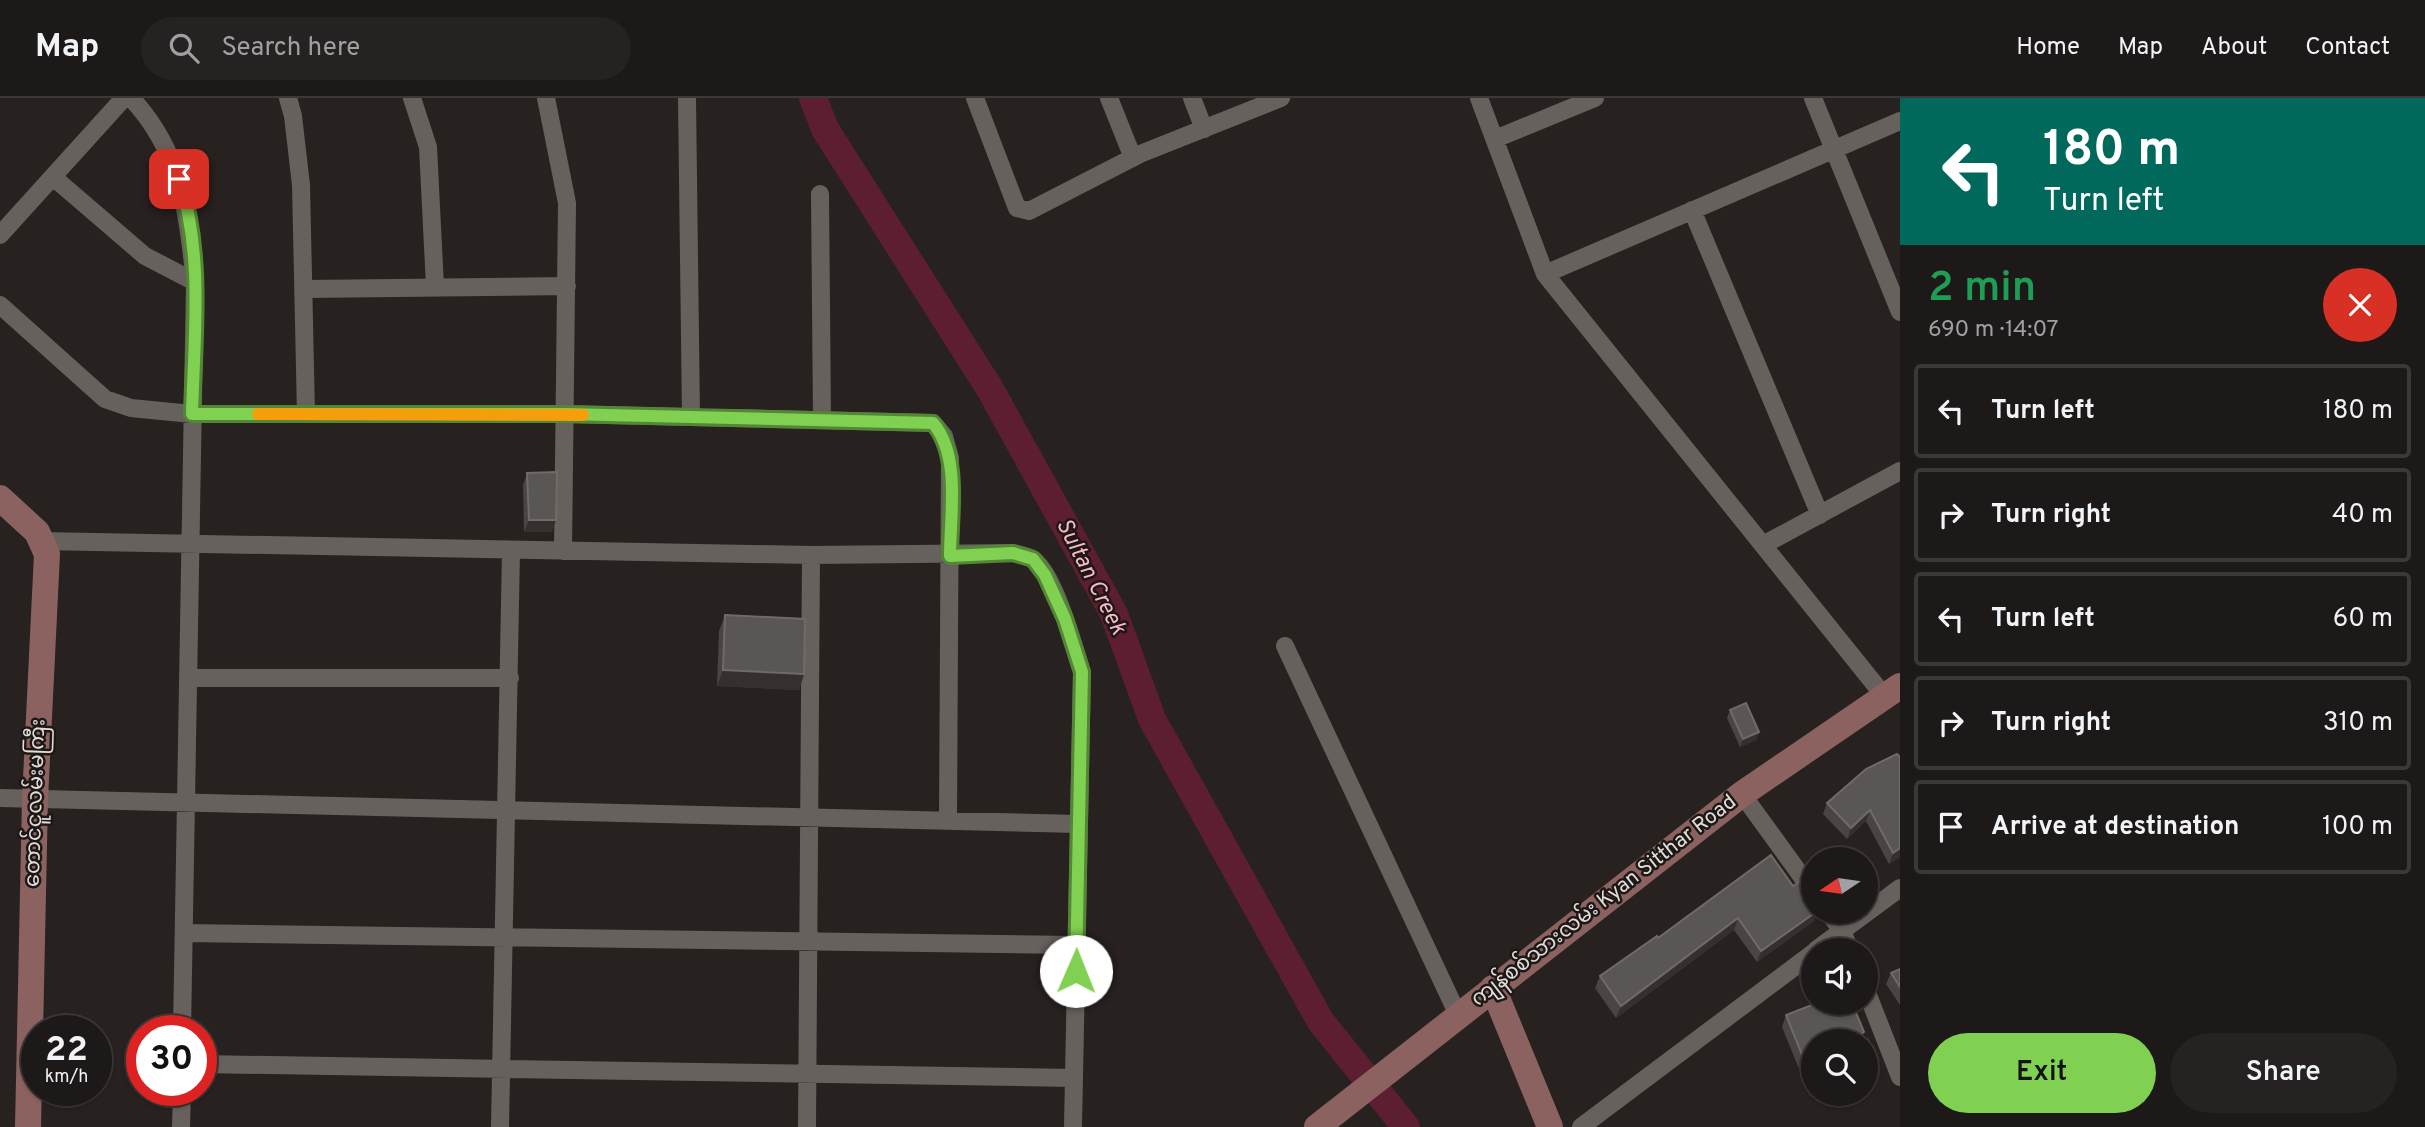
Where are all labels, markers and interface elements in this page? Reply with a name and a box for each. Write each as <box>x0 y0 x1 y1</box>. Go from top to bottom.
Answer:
search box <box>141 17 631 80</box>
text: Map <box>35 27 99 69</box>
icon: search <box>165 29 203 67</box>
text: Search here <box>221 32 360 65</box>
text: Home <box>2016 33 2080 63</box>
text: Map <box>2118 33 2163 63</box>
text: About <box>2201 33 2267 63</box>
text: Contact <box>2305 33 2390 63</box>
text: 180 m <box>2043 121 2180 183</box>
icon: left <box>1928 126 2019 217</box>
pin <box>149 149 209 209</box>
icon: arrive <box>160 160 198 198</box>
text: Turn left <box>2043 182 2164 222</box>
text: 2 min <box>1928 263 2036 316</box>
button: close <box>2323 268 2397 342</box>
text: 690 m · 14:07 <box>1928 316 2059 345</box>
icon: left <box>1932 392 1970 430</box>
text: Turn left <box>1991 395 2095 428</box>
text: 180 m <box>2323 395 2393 428</box>
icon: right <box>1932 496 1970 534</box>
text: Turn right <box>1991 499 2111 532</box>
text: 40 m <box>2332 499 2393 532</box>
water label: Sultan Creek <box>1048 514 1132 641</box>
icon: left <box>1932 600 1970 638</box>
text: Turn left <box>1991 603 2095 636</box>
text: 60 m <box>2333 603 2393 636</box>
icon: right <box>1932 704 1970 742</box>
text: Turn right <box>1991 707 2111 740</box>
text: 310 m <box>2323 707 2393 740</box>
street label: တောင်ငူလမ်းမကြီး <box>16 718 54 888</box>
street label: ကျန်စစ်သားလမ်း Kyan Sitthar Road <box>1463 786 1744 1015</box>
icon: arrive <box>1932 808 1970 846</box>
text: Arrive at destination <box>1991 811 2239 844</box>
text: 100 m <box>2322 811 2393 844</box>
north arrow <box>1801 847 1878 924</box>
map controls <box>1801 847 1878 1106</box>
position arrow <box>1039 934 1113 1008</box>
button: sound <box>1801 938 1878 1015</box>
speed limit sign: 30 <box>126 1015 217 1106</box>
text: 22 <box>45 1029 88 1073</box>
button: search <box>1801 1029 1878 1106</box>
button: Exit <box>1928 1033 2156 1113</box>
button: Share <box>2170 1033 2397 1113</box>
text: km/h <box>45 1066 88 1089</box>

